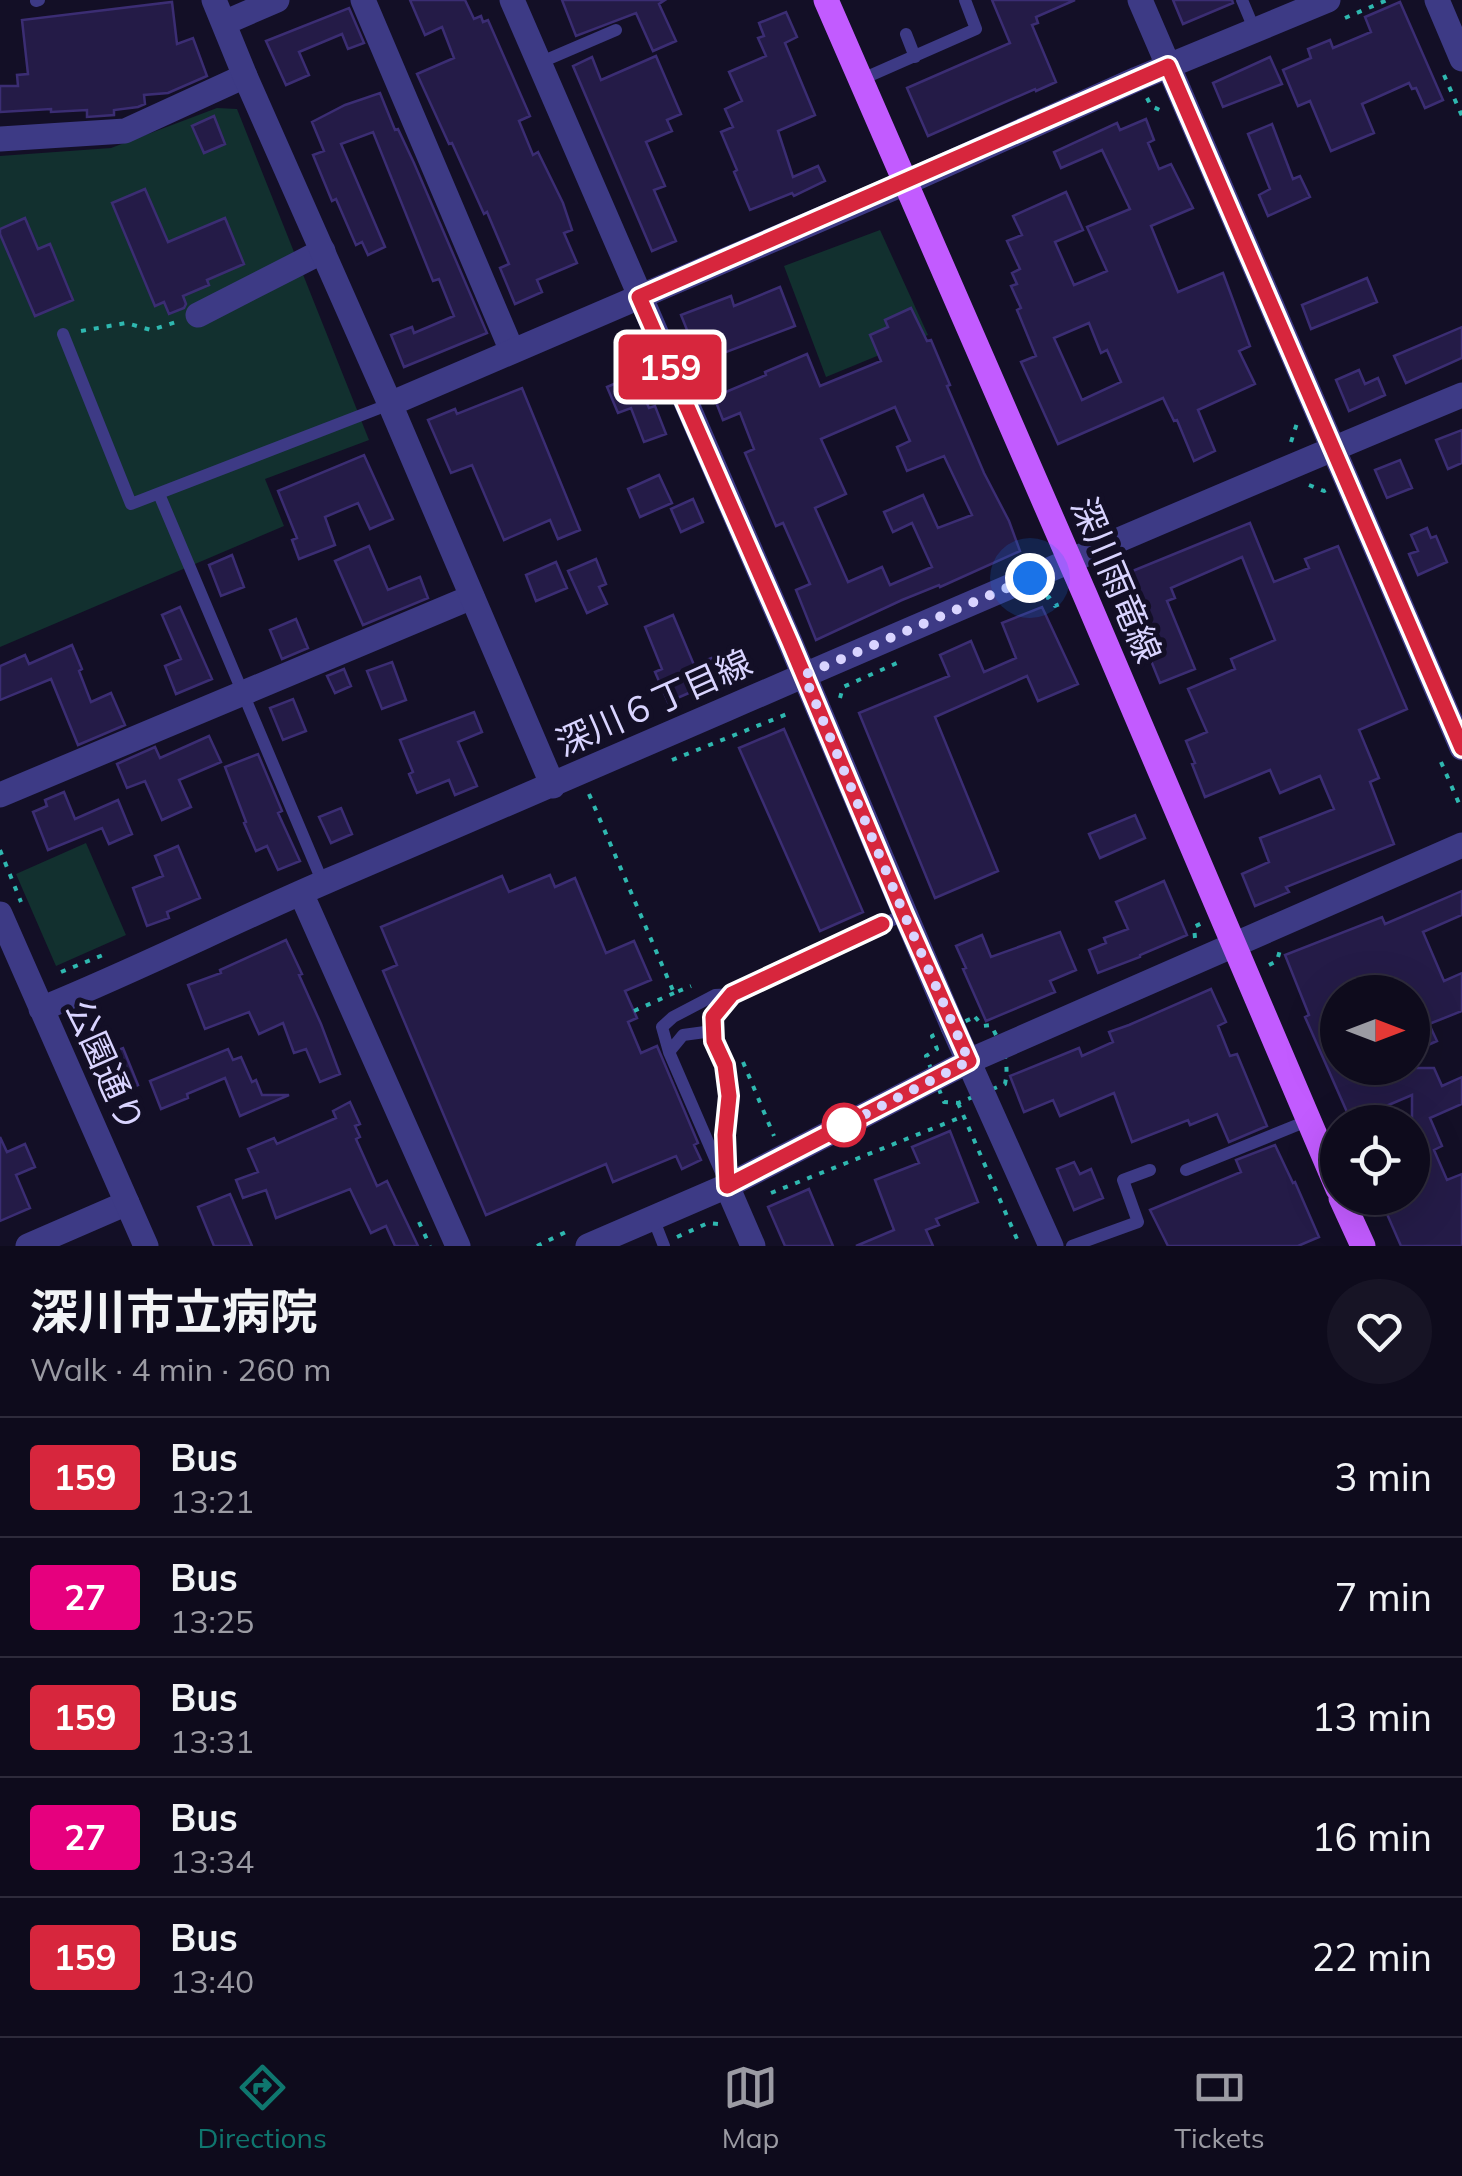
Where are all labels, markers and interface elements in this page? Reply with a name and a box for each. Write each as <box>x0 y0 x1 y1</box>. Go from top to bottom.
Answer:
line badge: 159 <box>612 334 728 400</box>
text: 159 <box>638 345 702 389</box>
street label: 深川雨竜線 <box>1062 490 1171 669</box>
your location <box>1005 553 1055 603</box>
street label: 深川６丁目線 <box>549 639 758 765</box>
north arrow <box>1320 975 1430 1085</box>
map controls <box>1320 975 1430 1215</box>
street label: 公園通り <box>57 993 154 1138</box>
unlabelled marker <box>823 1104 865 1146</box>
button: locate <box>1320 1105 1430 1215</box>
button: heart <box>1327 1279 1432 1384</box>
text: 深川市立病院 <box>30 1281 318 1341</box>
text: Walk · 4 min · 260 m <box>30 1349 331 1389</box>
text: Bus <box>170 1433 238 1481</box>
text: 3 min <box>1335 1453 1432 1501</box>
text: 159 <box>53 1455 117 1499</box>
text: 13:21 <box>170 1481 254 1521</box>
text: Bus <box>170 1553 238 1601</box>
text: 7 min <box>1335 1573 1432 1621</box>
text: 27 <box>64 1575 106 1619</box>
text: 13:25 <box>170 1601 254 1641</box>
text: Bus <box>170 1673 238 1721</box>
text: 13 min <box>1312 1693 1432 1741</box>
text: 159 <box>53 1695 117 1739</box>
text: 13:31 <box>170 1721 254 1761</box>
text: Bus <box>170 1793 238 1841</box>
text: 16 min <box>1312 1813 1432 1861</box>
text: 27 <box>64 1815 106 1859</box>
text: 13:34 <box>170 1841 254 1881</box>
text: Bus <box>170 1913 238 1961</box>
text: 22 min <box>1312 1933 1432 1981</box>
text: 159 <box>53 1935 117 1979</box>
text: 13:40 <box>170 1961 254 2001</box>
tab: Directions <box>197 2060 327 2155</box>
tab: Map <box>722 2060 779 2155</box>
tab: Tickets <box>1174 2060 1265 2155</box>

